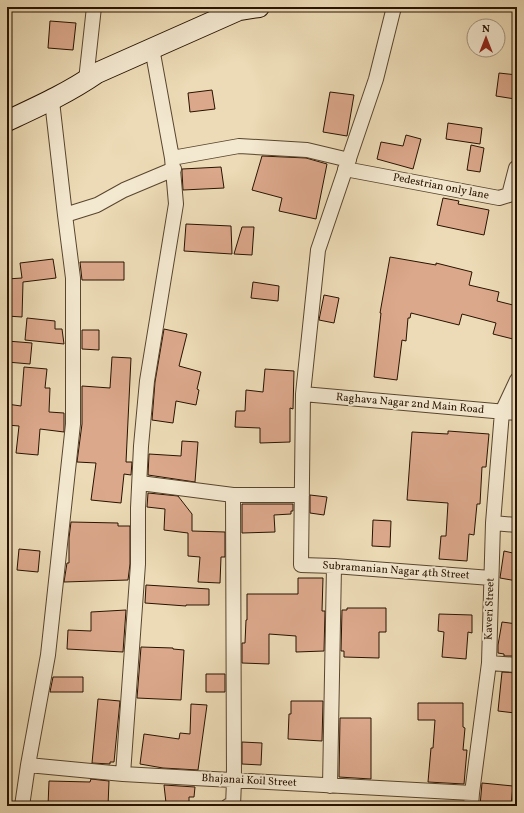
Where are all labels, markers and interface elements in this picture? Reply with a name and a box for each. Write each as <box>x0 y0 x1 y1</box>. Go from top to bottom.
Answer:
north arrow <box>466 18 506 58</box>
text: N <box>482 22 490 37</box>
street label: Pedestrian only lane <box>392 170 490 204</box>
street label: Raghava Nagar 2nd Main Road <box>335 390 485 418</box>
street label: Subramanian Nagar 4th Street <box>322 558 470 584</box>
street label: Kaveri Street <box>481 577 499 640</box>
street label: Bhajanai Koil Street <box>201 771 297 791</box>

